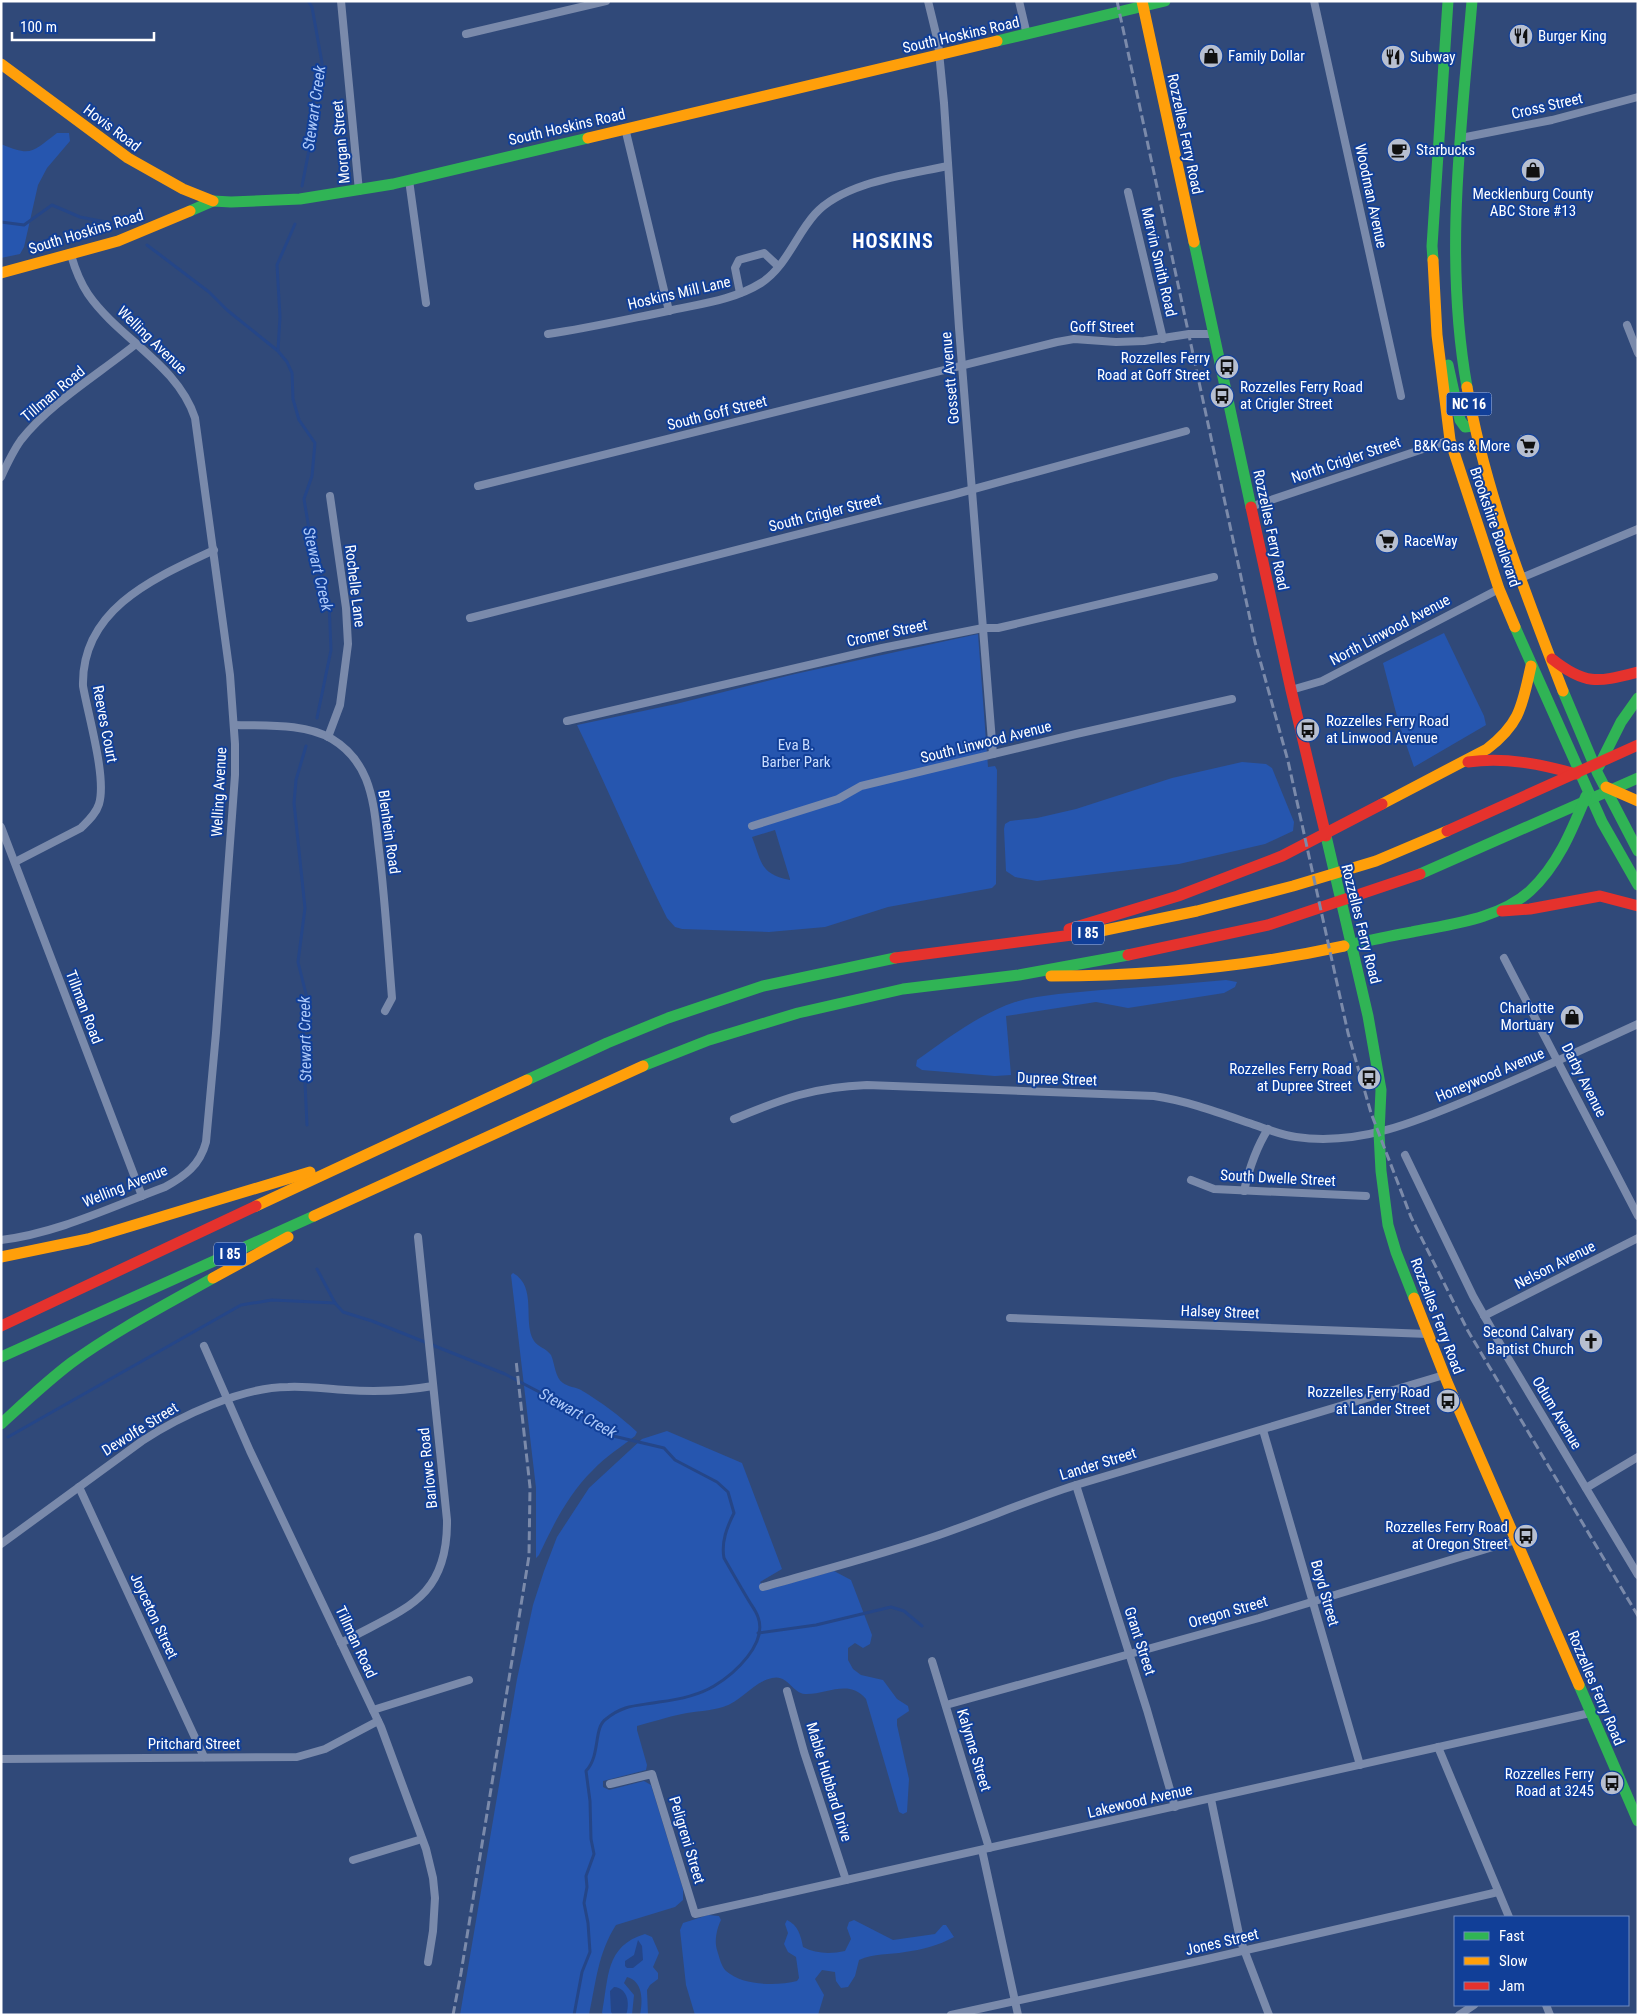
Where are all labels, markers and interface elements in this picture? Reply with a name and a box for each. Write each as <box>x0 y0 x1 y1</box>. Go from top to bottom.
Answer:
scale bar <box>12 10 155 42</box>
street label: South Hoskins Road <box>901 13 1021 57</box>
text: 100 m <box>20 18 57 36</box>
restaurant icon: Burger King <box>1508 23 1534 49</box>
place label: Burger King <box>1538 27 1607 45</box>
shop icon: Family Dollar <box>1198 43 1224 69</box>
restaurant icon: Subway <box>1380 44 1406 70</box>
place label: Family Dollar <box>1228 47 1305 65</box>
place label: Subway <box>1410 48 1456 66</box>
water label: Stewart Creek <box>299 63 330 152</box>
street label: Rozzelles Ferry Road <box>1163 72 1207 196</box>
street label: Cross Street <box>1510 89 1584 123</box>
street label: Morgan Street <box>328 100 354 184</box>
street label: Hovis Road <box>80 101 144 155</box>
street label: South Hoskins Road <box>507 105 627 149</box>
cafe icon: Starbucks <box>1386 137 1412 163</box>
place label: Starbucks <box>1416 141 1475 159</box>
street label: Woodman Avenue <box>1351 142 1391 250</box>
shop icon: Mecklenburg County ABC Store #13 <box>1520 157 1546 183</box>
place label: Mecklenburg County ABC Store #13 <box>1473 185 1593 220</box>
street label: South Hoskins Road <box>26 206 146 258</box>
street label: Marvin Smith Road <box>1138 206 1180 318</box>
district label: HOSKINS <box>852 229 934 253</box>
street label: Hoskins Mill Lane <box>626 272 732 314</box>
street label: Welling Avenue <box>113 302 191 378</box>
street label: Goff Street <box>1070 318 1134 336</box>
street label: Gossett Avenue <box>937 331 963 425</box>
place label: Rozzelles Ferry Road at Goff Street <box>1097 349 1210 384</box>
bus stop icon: Rozzelles Ferry Road at Goff Street <box>1214 354 1240 380</box>
street label: Tillman Road <box>18 362 88 426</box>
place label: Rozzelles Ferry Road at Crigler Street <box>1240 378 1363 413</box>
bus stop icon: Rozzelles Ferry Road at Crigler Street <box>1209 383 1235 409</box>
street label: South Goff Street <box>665 392 769 434</box>
road number: NC 16 <box>1446 392 1492 416</box>
street label: North Crigler Street <box>1289 433 1403 487</box>
supermarket icon: B&K Gas & More <box>1515 433 1541 459</box>
place label: B&K Gas & More <box>1414 437 1510 455</box>
street label: Brookshire Boulevard <box>1466 465 1524 589</box>
street label: Rozzelles Ferry Road <box>1249 468 1293 592</box>
street label: South Crigler Street <box>767 490 883 536</box>
water label: Stewart Creek <box>299 525 337 614</box>
supermarket icon: RaceWay <box>1374 528 1400 554</box>
place label: RaceWay <box>1404 532 1458 550</box>
street label: Rochelle Lane <box>341 544 369 628</box>
street label: North Linwood Avenue <box>1327 591 1453 669</box>
street label: Cromer Street <box>845 616 929 650</box>
street label: Reeves Court <box>89 684 121 764</box>
place label: Rozzelles Ferry Road at Linwood Avenue <box>1326 712 1449 747</box>
street label: South Linwood Avenue <box>919 717 1053 767</box>
bus stop icon: Rozzelles Ferry Road at Linwood Avenue <box>1295 717 1321 743</box>
park label: Eva B. Barber Park <box>761 736 831 771</box>
street label: Welling Avenue <box>208 747 230 837</box>
street label: Blenhein Road <box>374 789 404 875</box>
street label: Rozzelles Ferry Road <box>1337 862 1385 986</box>
road number: I 85 <box>1072 921 1104 944</box>
street label: Tillman Road <box>62 968 106 1046</box>
water label: Stewart Creek <box>295 995 315 1082</box>
place label: Charlotte Mortuary <box>1500 999 1554 1034</box>
shop icon: Charlotte Mortuary <box>1559 1004 1585 1030</box>
street label: Darby Avenue <box>1558 1040 1610 1120</box>
street label: Honeywood Avenue <box>1433 1044 1547 1106</box>
place label: Rozzelles Ferry Road at Dupree Street <box>1229 1060 1352 1095</box>
bus stop icon: Rozzelles Ferry Road at Dupree Street <box>1356 1065 1382 1091</box>
street label: Dupree Street <box>1017 1069 1097 1089</box>
street label: Welling Avenue <box>80 1161 170 1211</box>
street label: South Dwelle Street <box>1220 1166 1336 1190</box>
street label: Nelson Avenue <box>1512 1237 1598 1293</box>
road number: I 85 <box>214 1242 246 1266</box>
street label: Rozzelles Ferry Road <box>1407 1255 1467 1377</box>
street label: Halsey Street <box>1180 1302 1260 1322</box>
place label: Second Calvary Baptist Church <box>1483 1323 1574 1358</box>
church icon: Second Calvary Baptist Church <box>1578 1328 1604 1354</box>
street label: Odum Avenue <box>1528 1373 1586 1453</box>
place label: Rozzelles Ferry Road at Lander Street <box>1307 1383 1430 1418</box>
water label: Stewart Creek <box>536 1384 621 1443</box>
bus stop icon: Rozzelles Ferry Road at Lander Street <box>1435 1388 1461 1414</box>
street label: Dewolfe Street <box>99 1398 181 1460</box>
street label: Barlowe Road <box>415 1427 441 1509</box>
street label: Lander Street <box>1057 1444 1139 1484</box>
place label: Rozzelles Ferry Road at Oregon Street <box>1385 1518 1508 1553</box>
bus stop icon: Rozzelles Ferry Road at Oregon Street <box>1513 1523 1539 1549</box>
street label: Boyd Street <box>1307 1558 1343 1628</box>
street label: Joyceton Street <box>126 1570 182 1662</box>
street label: Oregon Street <box>1186 1592 1270 1632</box>
street label: Tillman Road <box>331 1603 381 1681</box>
street label: Grant Street <box>1121 1605 1159 1677</box>
street label: Rozzelles Ferry Road <box>1564 1628 1628 1748</box>
street label: Kalynne Street <box>953 1707 995 1793</box>
street label: Mable Hubbard Drive <box>802 1720 856 1844</box>
street label: Pritchard Street <box>148 1735 240 1753</box>
place label: Rozzelles Ferry Road at 3245 <box>1505 1765 1594 1800</box>
bus stop icon: Rozzelles Ferry Road at 3245 <box>1599 1770 1625 1796</box>
street label: Lakewood Avenue <box>1086 1780 1194 1822</box>
street label: Peligreni Street <box>665 1794 709 1886</box>
legend <box>1454 1916 1629 2006</box>
street label: Jones Street <box>1184 1925 1260 1959</box>
text: Fast <box>1499 1927 1524 1945</box>
text: Slow <box>1499 1952 1528 1970</box>
text: Jam <box>1499 1977 1525 1995</box>

